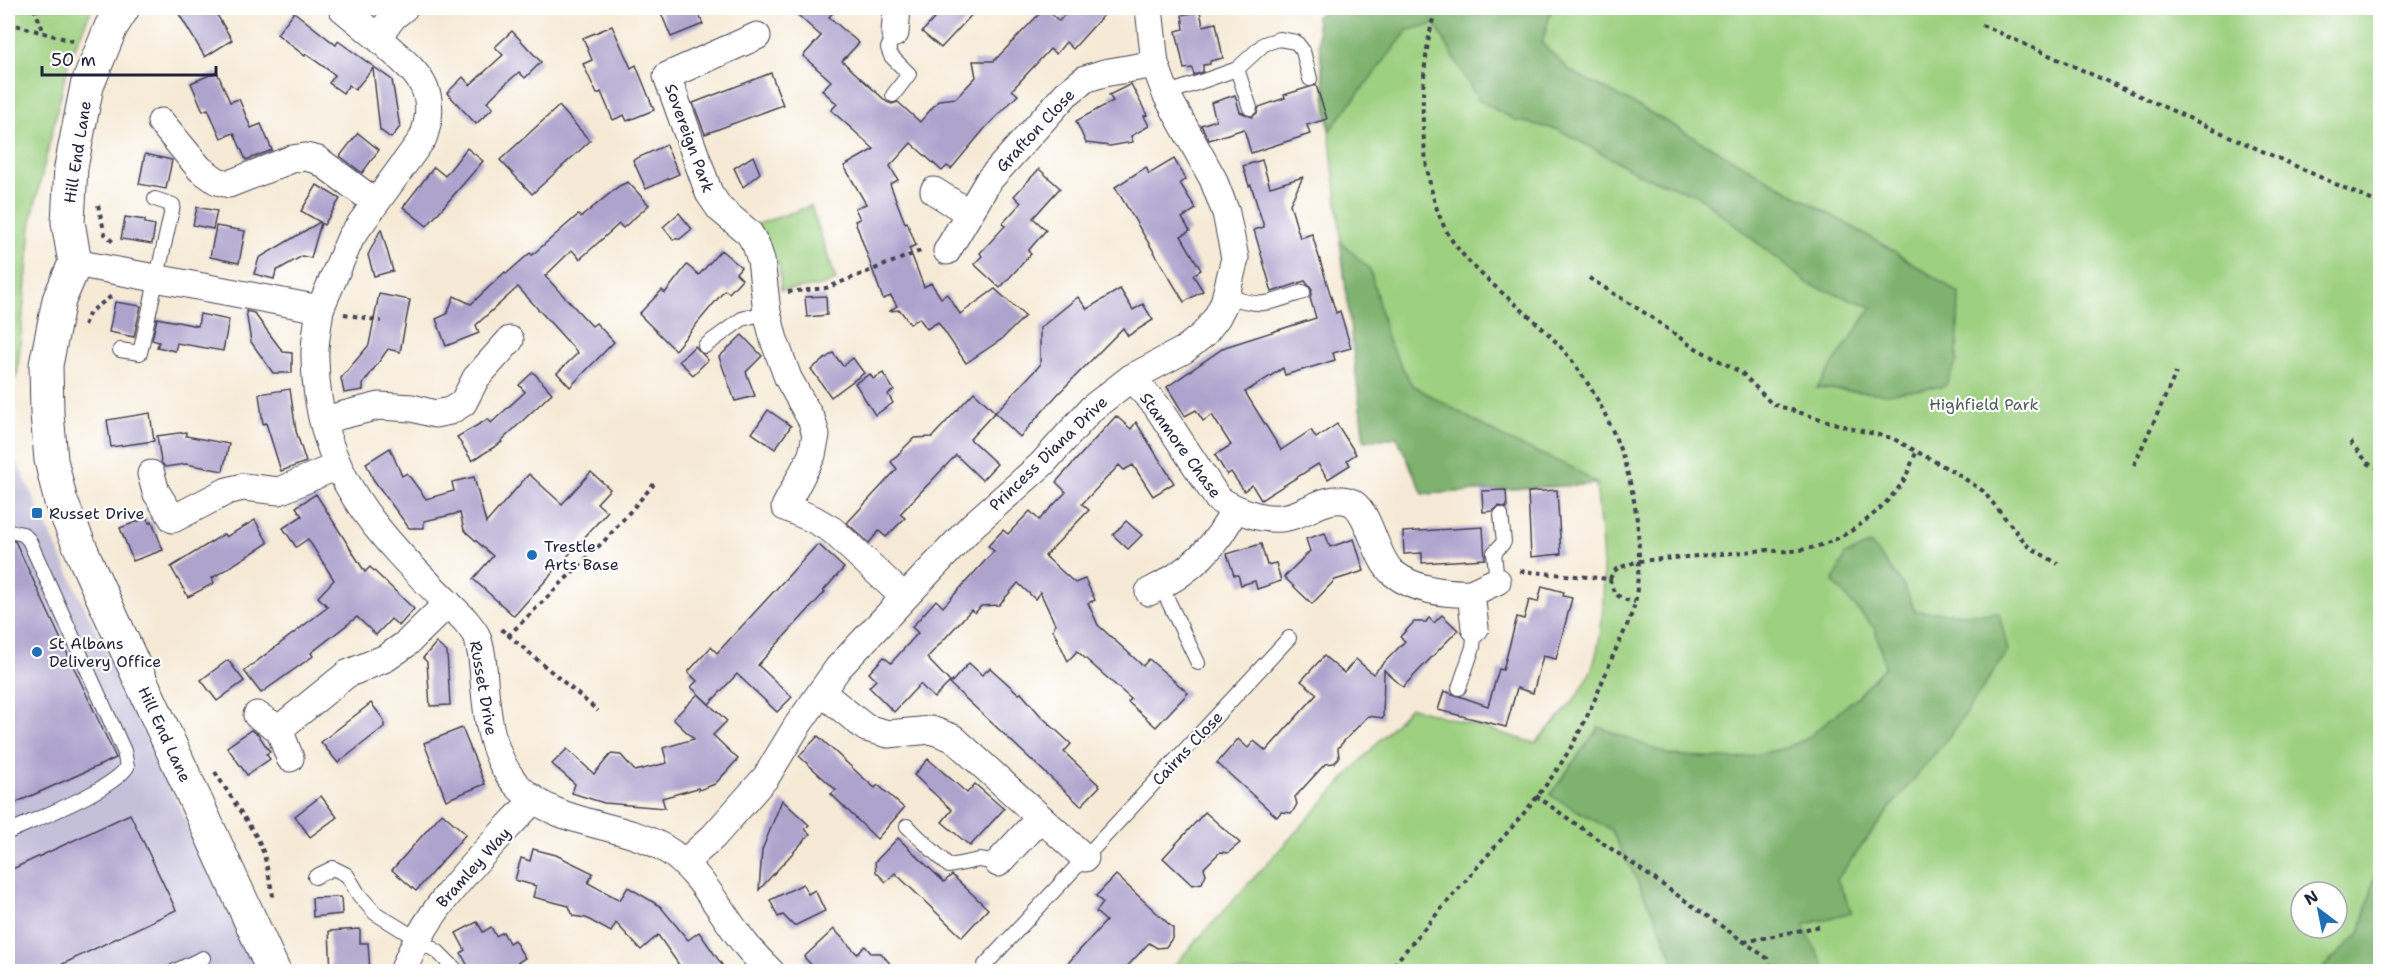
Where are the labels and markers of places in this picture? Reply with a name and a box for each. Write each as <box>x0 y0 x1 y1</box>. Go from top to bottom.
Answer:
place label: Russet Drive <box>49 503 145 524</box>
marker: Russet Drive <box>30 506 44 520</box>
place label: Trestle Arts Base <box>544 536 619 575</box>
marker: Trestle Arts Base <box>525 548 539 562</box>
place label: St Albans Delivery Office <box>49 633 161 672</box>
marker: St Albans Delivery Office <box>30 645 44 659</box>

